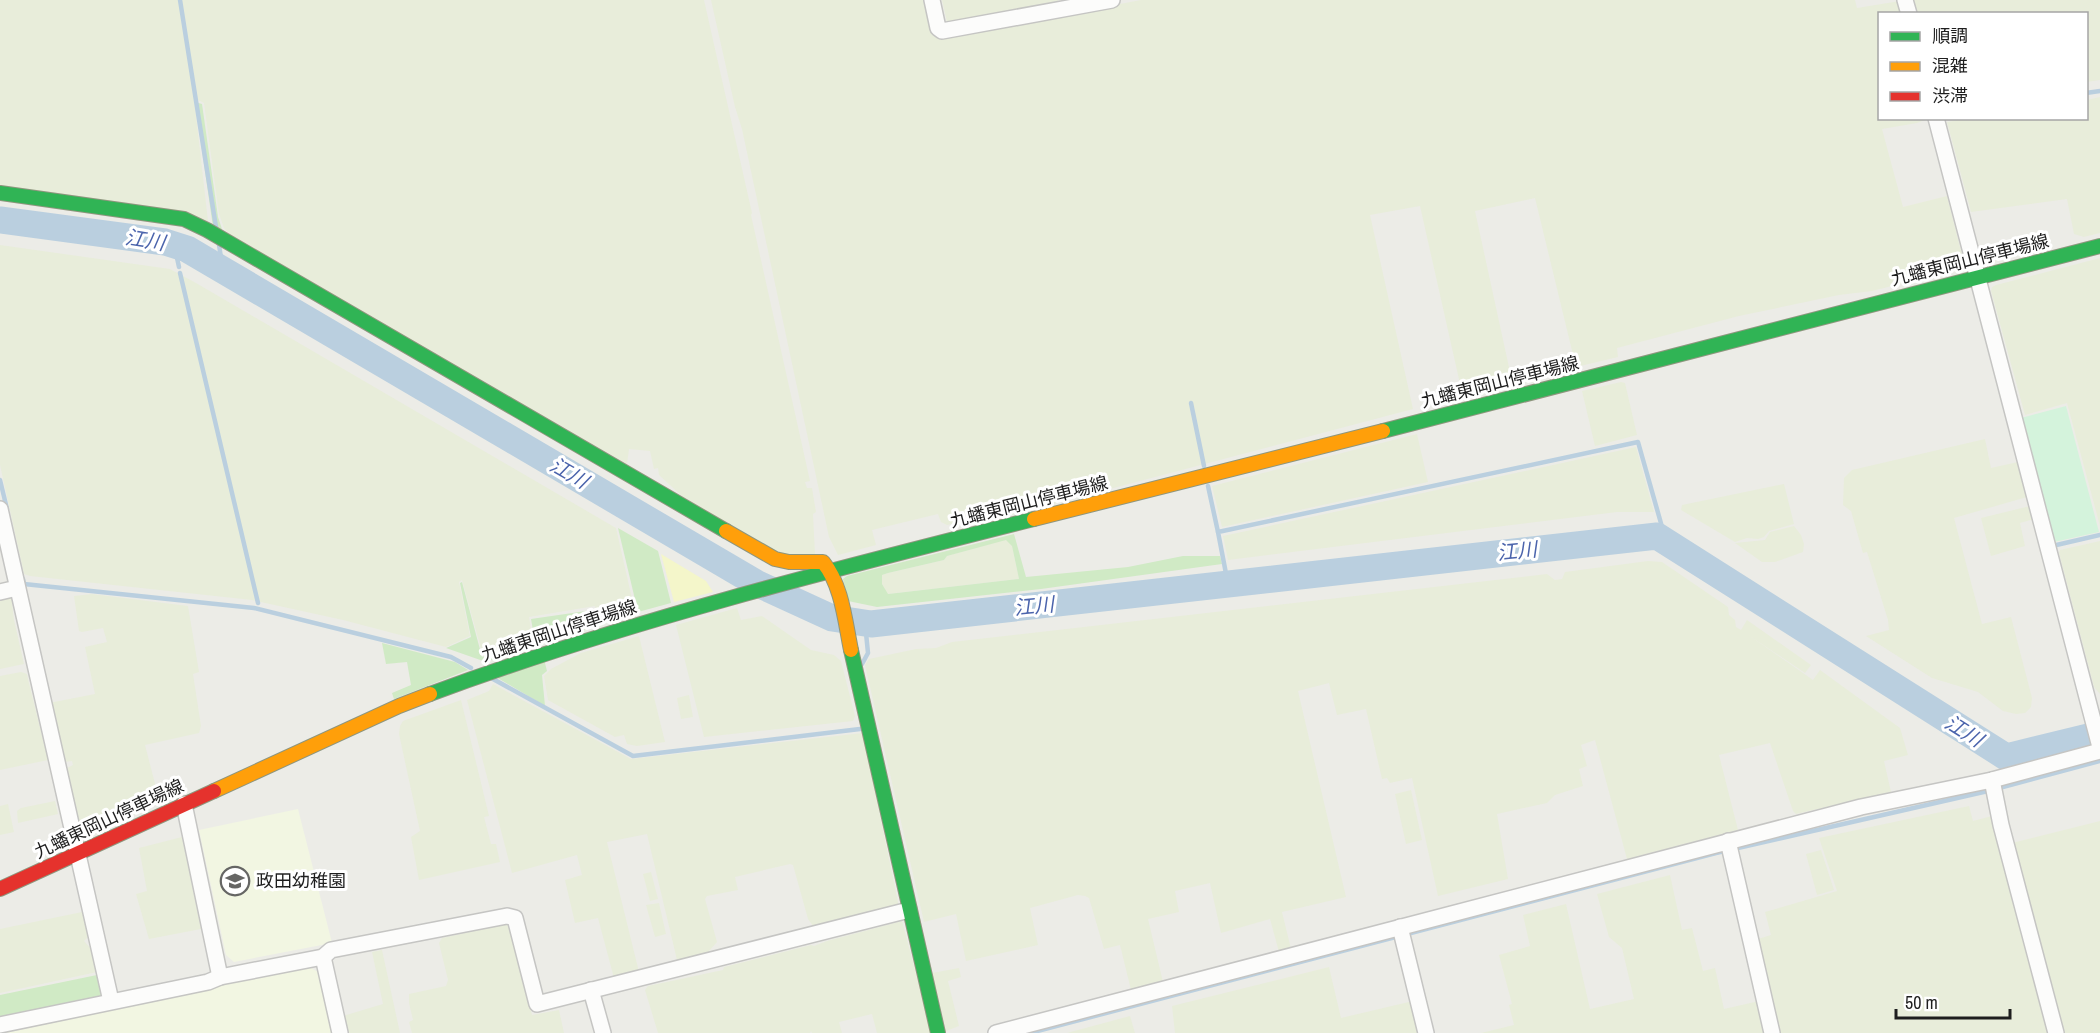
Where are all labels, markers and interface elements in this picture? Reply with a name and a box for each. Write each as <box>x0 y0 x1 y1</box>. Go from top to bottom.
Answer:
legend <box>1878 12 2088 120</box>
text: 順調 <box>1932 23 1968 48</box>
text: 混雑 <box>1932 53 1968 78</box>
text: 渋滞 <box>1932 83 1968 108</box>
water label: 江川 <box>123 223 169 256</box>
street label: 九蟠東岡山停車場線 <box>1888 228 2051 291</box>
street label: 九蟠東岡山停車場線 <box>1418 350 1581 413</box>
water label: 江川 <box>545 451 595 495</box>
street label: 九蟠東岡山停車場線 <box>947 470 1110 533</box>
water label: 江川 <box>1496 535 1540 566</box>
water label: 江川 <box>1013 590 1057 621</box>
street label: 九蟠東岡山停車場線 <box>478 594 640 667</box>
water label: 江川 <box>1940 709 1990 754</box>
street label: 九蟠東岡山停車場線 <box>30 773 187 864</box>
school or university icon: 政田幼稚園 <box>219 865 251 897</box>
place label: 政田幼稚園 <box>256 868 346 893</box>
scale bar <box>1896 982 2010 1020</box>
text: 50 m <box>1905 990 1938 1015</box>

